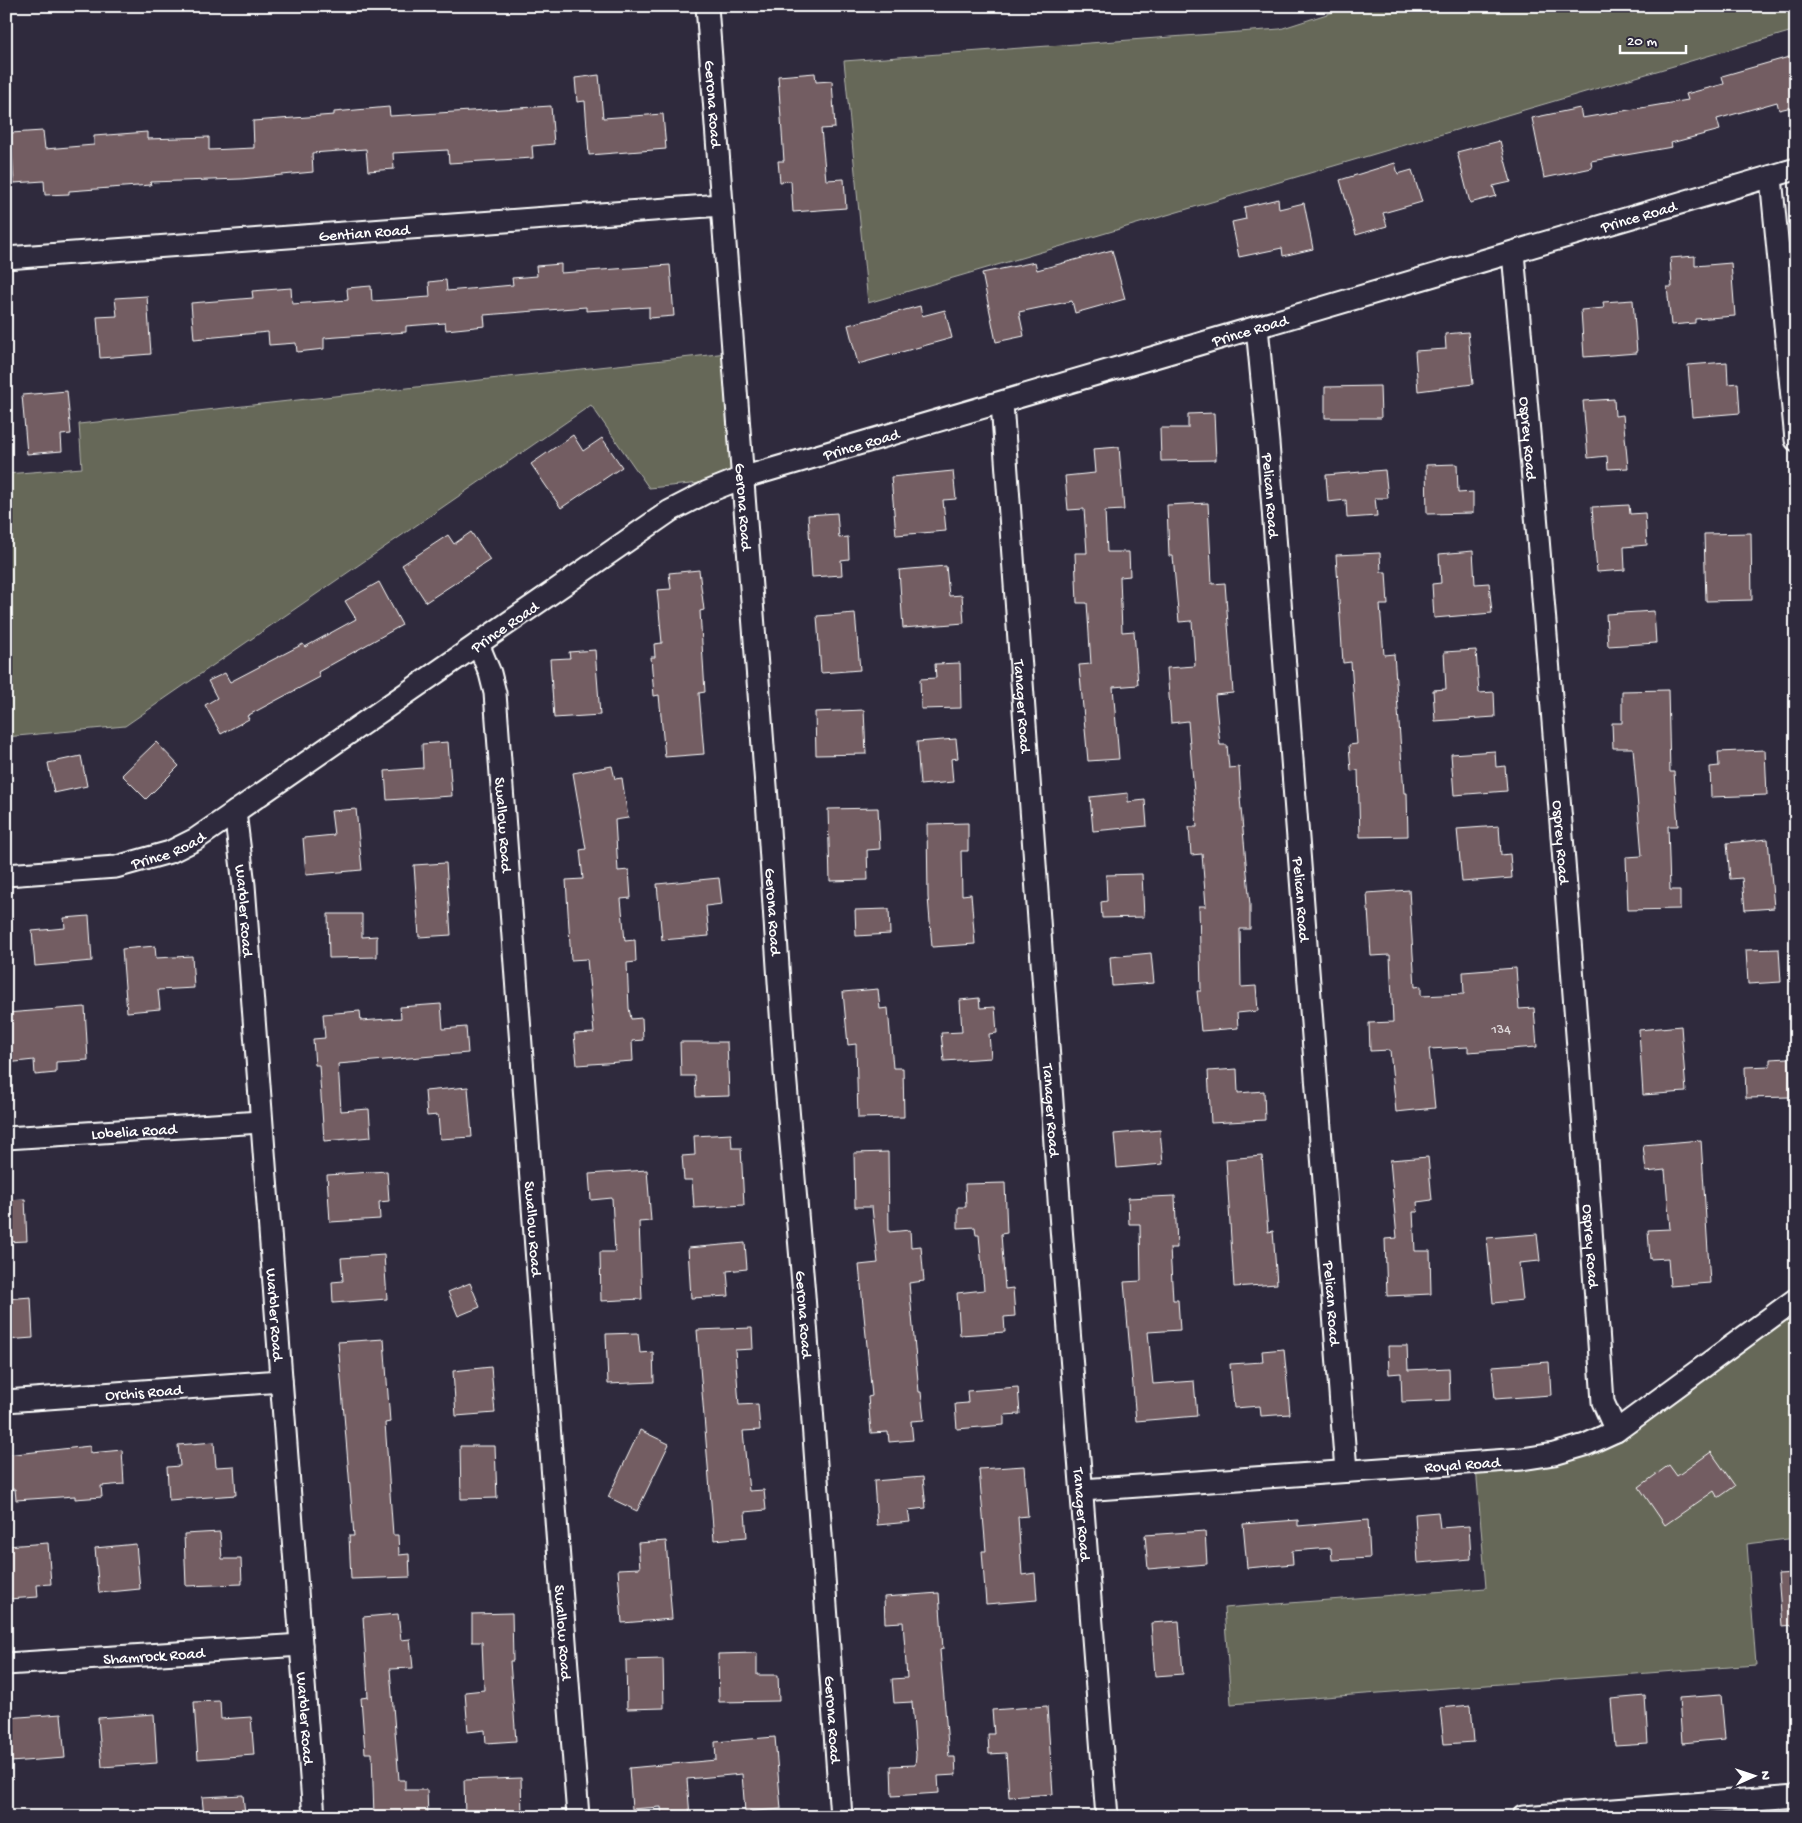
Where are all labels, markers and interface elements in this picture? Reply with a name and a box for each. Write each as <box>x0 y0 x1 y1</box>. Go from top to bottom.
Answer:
scale bar <box>1620 22 1686 54</box>
text: 20 m <box>1627 33 1657 51</box>
street label: Gerona Road <box>698 60 724 150</box>
street label: Prince Road <box>1598 198 1681 239</box>
street label: Gentian Road <box>318 222 412 248</box>
street label: Prince Road <box>1209 312 1292 353</box>
street label: Osprey Road <box>1513 396 1539 483</box>
street label: Prince Road <box>821 426 904 467</box>
street label: Pelican Road <box>1256 452 1281 540</box>
street label: Gerona Road <box>729 462 754 553</box>
street label: Prince Road <box>468 598 545 659</box>
street label: Tanager Road <box>1007 658 1033 755</box>
street label: Swallow Road <box>488 777 514 875</box>
street label: Osprey Road <box>1546 800 1572 886</box>
street label: Prince Road <box>129 828 212 876</box>
street label: Pelican Road <box>1286 855 1312 944</box>
street label: Warbler Road <box>229 863 255 959</box>
street label: Gerona Road <box>759 867 783 958</box>
house number: 134 <box>1490 1022 1511 1039</box>
street label: Tanager Road <box>1036 1062 1062 1159</box>
street label: Lobelia Road <box>91 1121 179 1146</box>
street label: Swallow Road <box>518 1181 544 1279</box>
street label: Osprey Road <box>1576 1204 1601 1290</box>
street label: Pelican Road <box>1317 1259 1343 1348</box>
street label: Warbler Road <box>260 1267 286 1363</box>
street label: Gerona Road <box>789 1270 815 1361</box>
street label: Orchis Road <box>105 1382 185 1407</box>
street label: Royal Road <box>1424 1454 1502 1479</box>
street label: Tanager Road <box>1067 1466 1093 1563</box>
street label: Swallow Road <box>548 1584 574 1683</box>
street label: Shamrock Road <box>103 1645 207 1671</box>
street label: Warbler Road <box>290 1671 316 1767</box>
street label: Gerona Road <box>818 1675 843 1766</box>
north arrow <box>1730 1750 1780 1800</box>
text: N <box>1756 1770 1773 1780</box>

